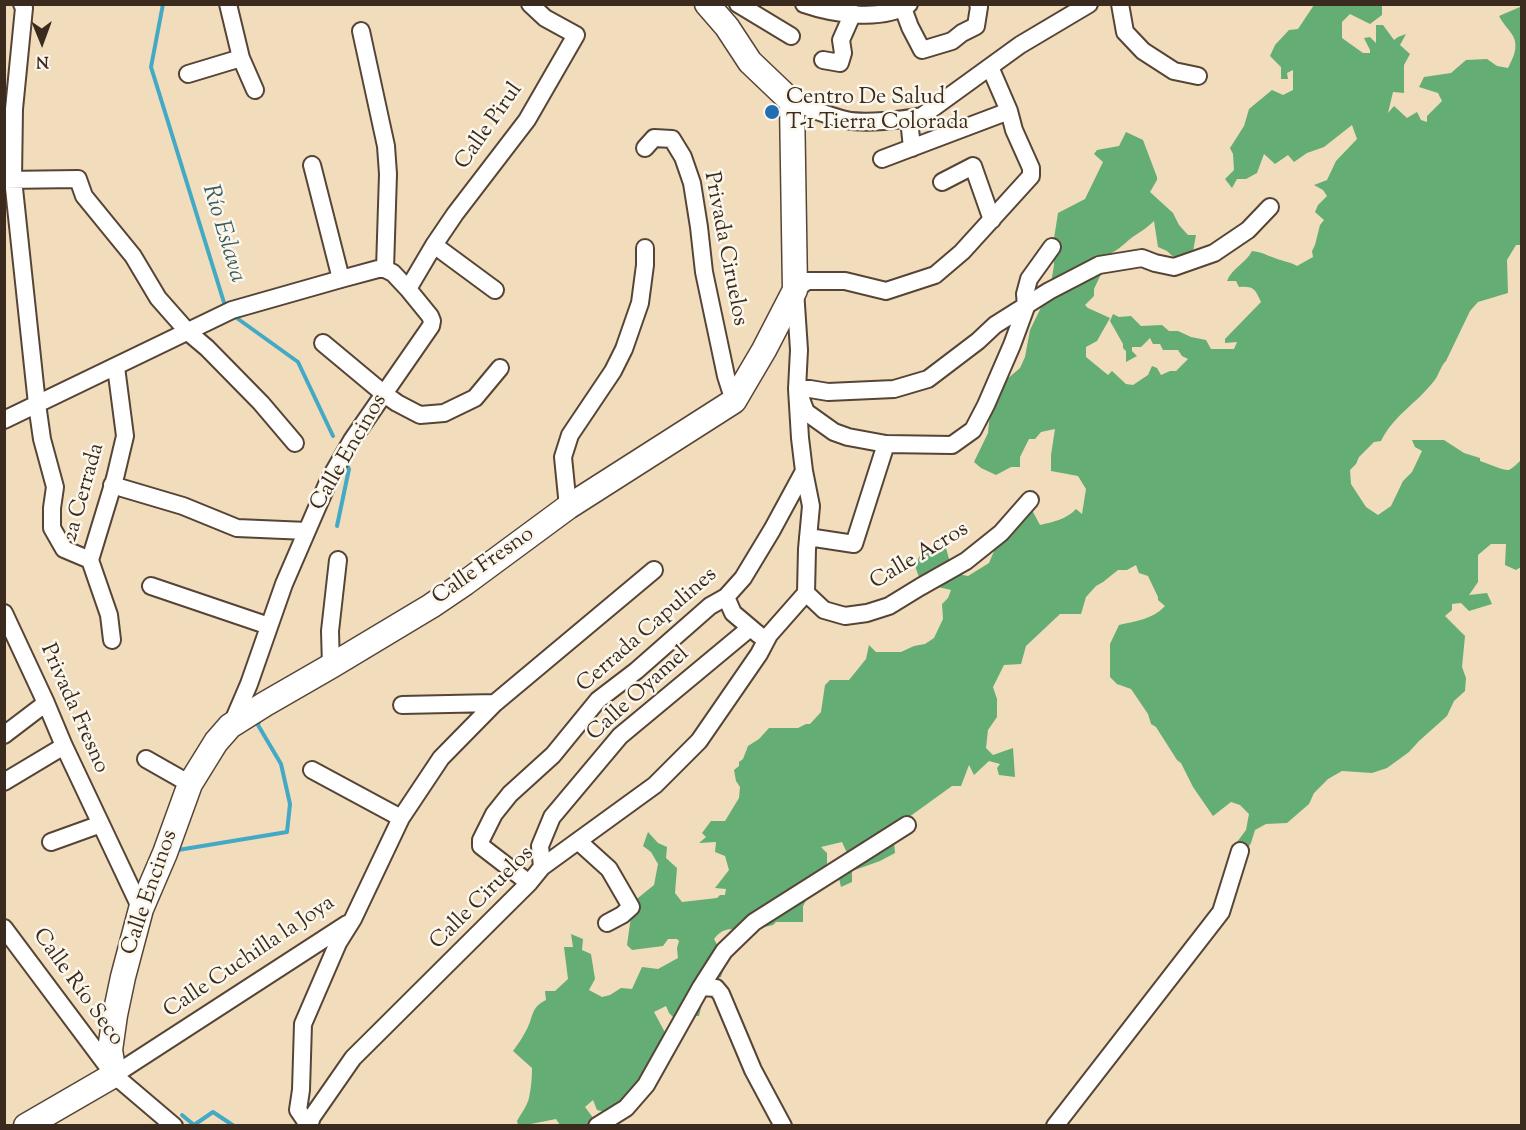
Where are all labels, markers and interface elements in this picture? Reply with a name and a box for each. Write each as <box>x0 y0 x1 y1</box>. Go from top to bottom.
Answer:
north arrow <box>12 12 72 72</box>
text: N <box>36 49 49 72</box>
street label: Calle Pirul <box>451 79 529 175</box>
place label: Centro De Salud T-1 Tierra Colorada <box>786 86 969 138</box>
marker: Centro De Salud T-1 Tierra Colorada <box>763 103 781 121</box>
street label: Privada Ciruelos <box>696 170 752 328</box>
water label: Río Eslava <box>194 182 250 286</box>
street label: Calle Encinos <box>306 390 394 516</box>
street label: 2a Cerrada <box>58 441 112 545</box>
street label: Calle Acros <box>866 517 974 597</box>
street label: Calle Fresno <box>428 522 540 612</box>
street label: Cerrada Capulines <box>572 563 724 699</box>
street label: Privada Fresno <box>33 640 113 778</box>
street label: Calle Oyamel <box>582 642 696 748</box>
street label: Calle Encinos <box>117 827 185 959</box>
street label: Calle Ciruelos <box>426 842 540 956</box>
street label: Calle Cuchilla la Joya <box>159 891 341 1025</box>
street label: Calle Río Seco <box>26 924 128 1052</box>

